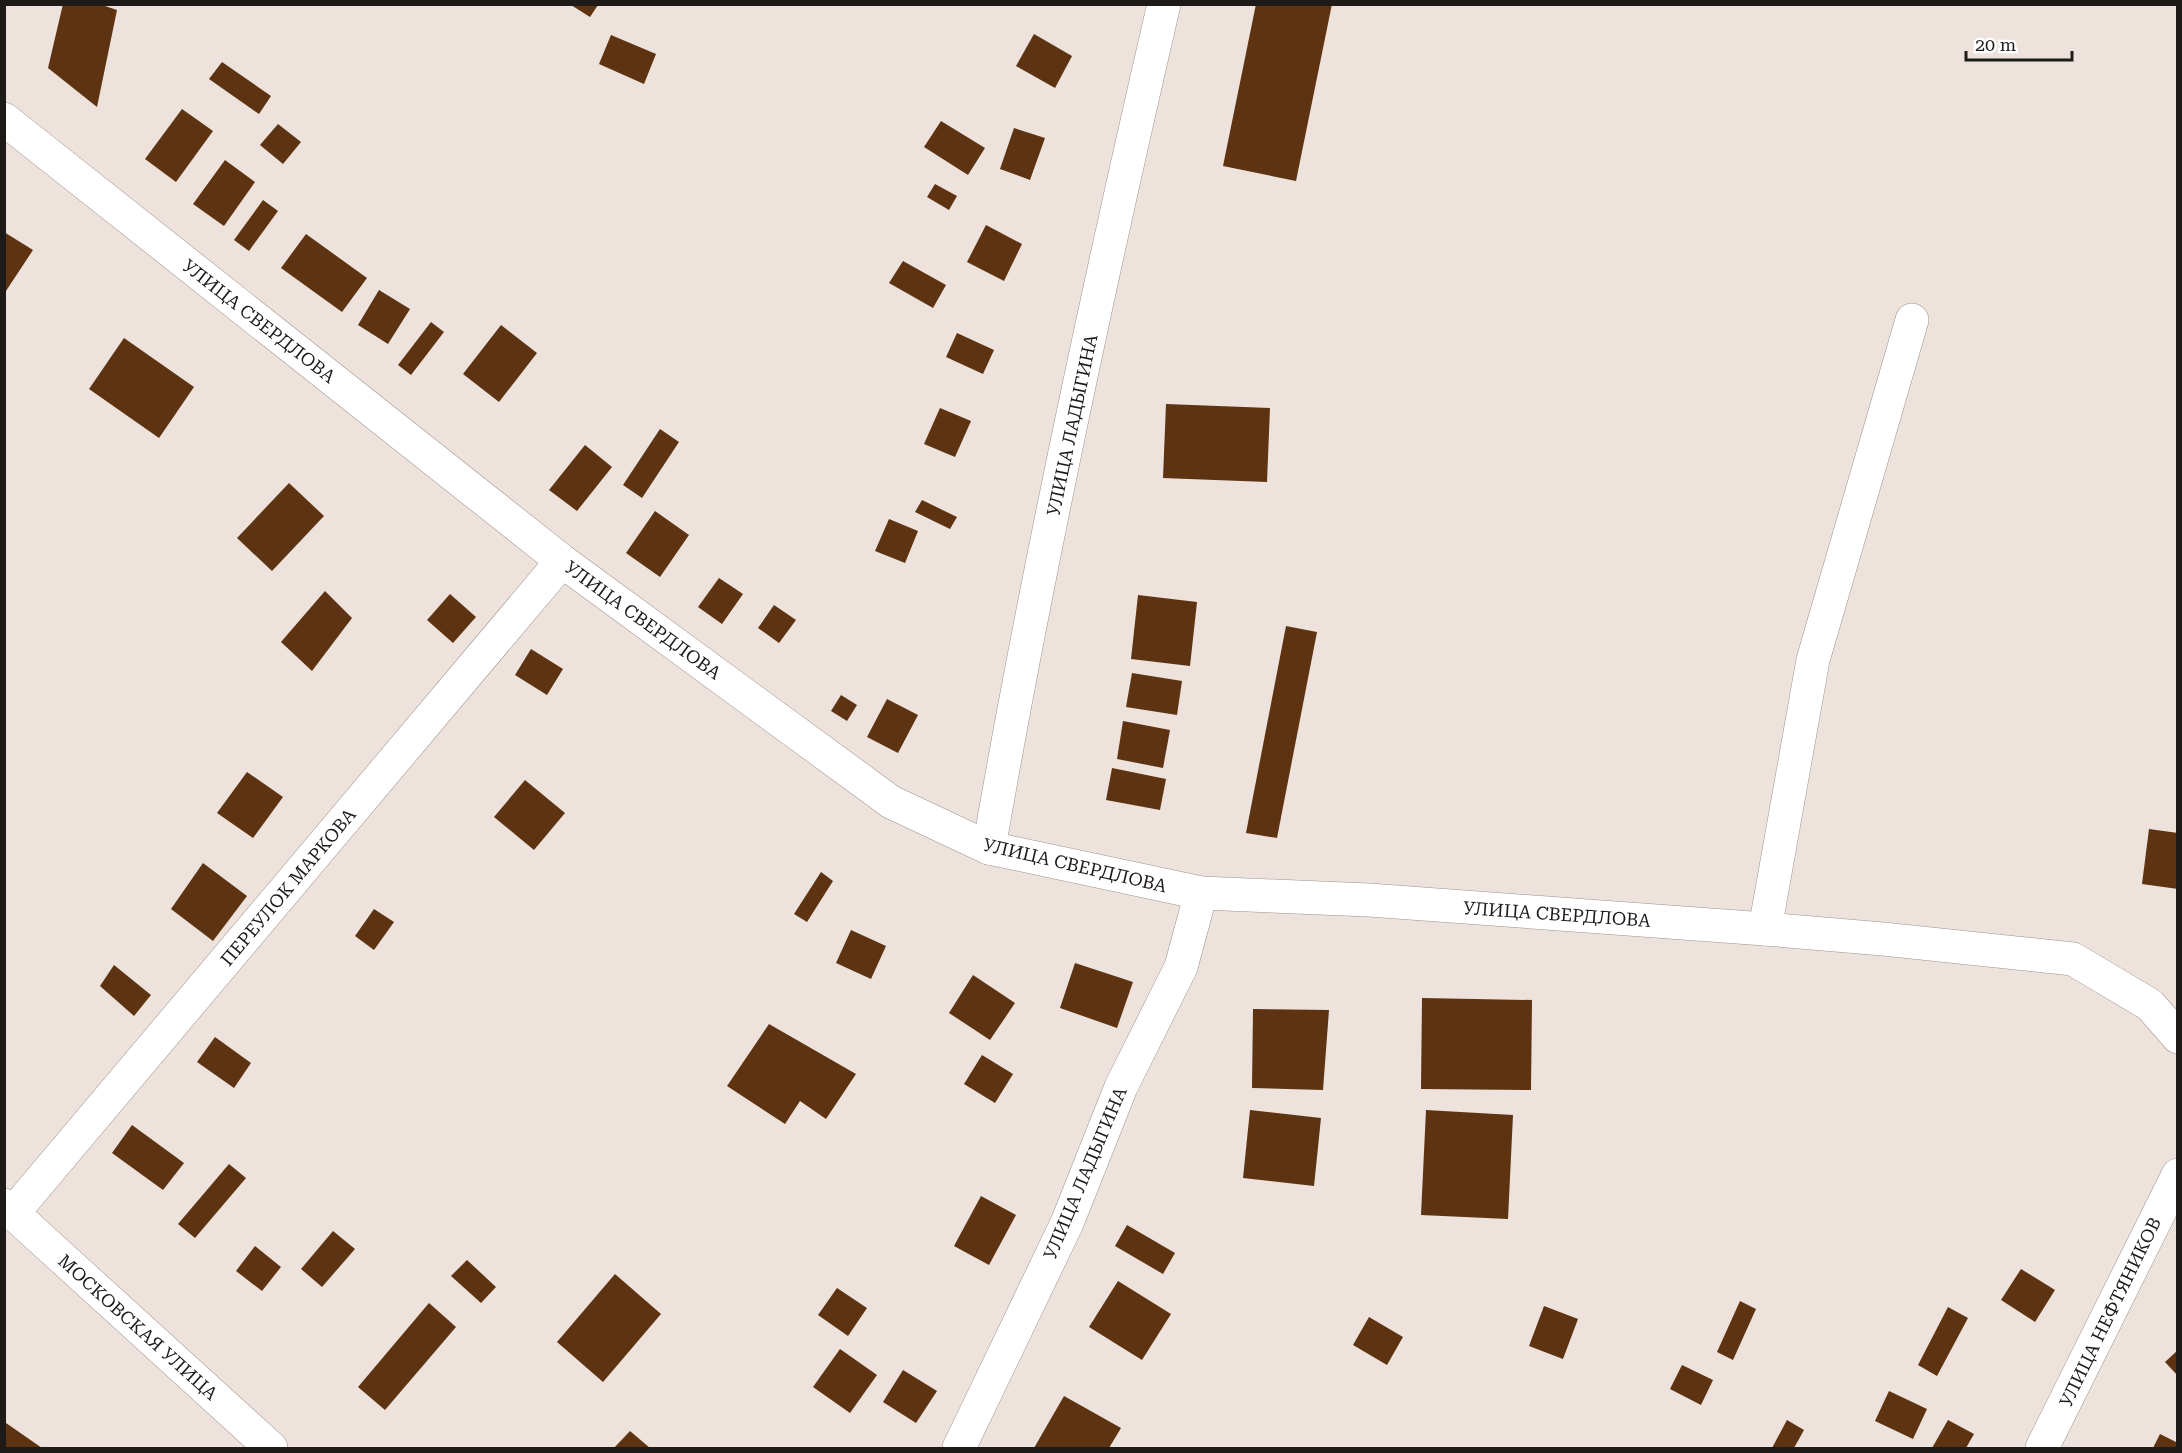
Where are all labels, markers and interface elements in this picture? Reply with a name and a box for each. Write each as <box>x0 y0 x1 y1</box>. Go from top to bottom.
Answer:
scale bar <box>1966 24 2072 62</box>
text: 20 m <box>1975 34 2016 55</box>
street label: УЛИЦА СВЕРДЛОВА <box>178 255 340 387</box>
street label: УЛИЦА ЛАДЫГИНА <box>1042 332 1102 518</box>
street label: УЛИЦА СВЕРДЛОВА <box>561 556 726 684</box>
street label: ПЕРЕУЛОК МАРКОВА <box>216 804 360 970</box>
street label: УЛИЦА СВЕРДЛОВА <box>981 834 1169 896</box>
street label: УЛИЦА СВЕРДЛОВА <box>1463 897 1652 931</box>
street label: УЛИЦА ЛАДЫГИНА <box>1039 1083 1131 1262</box>
street label: УЛИЦА НЕФТЯНИКОВ <box>2055 1214 2165 1410</box>
street label: МОСКОВСКАЯ УЛИЦА <box>54 1250 222 1404</box>

